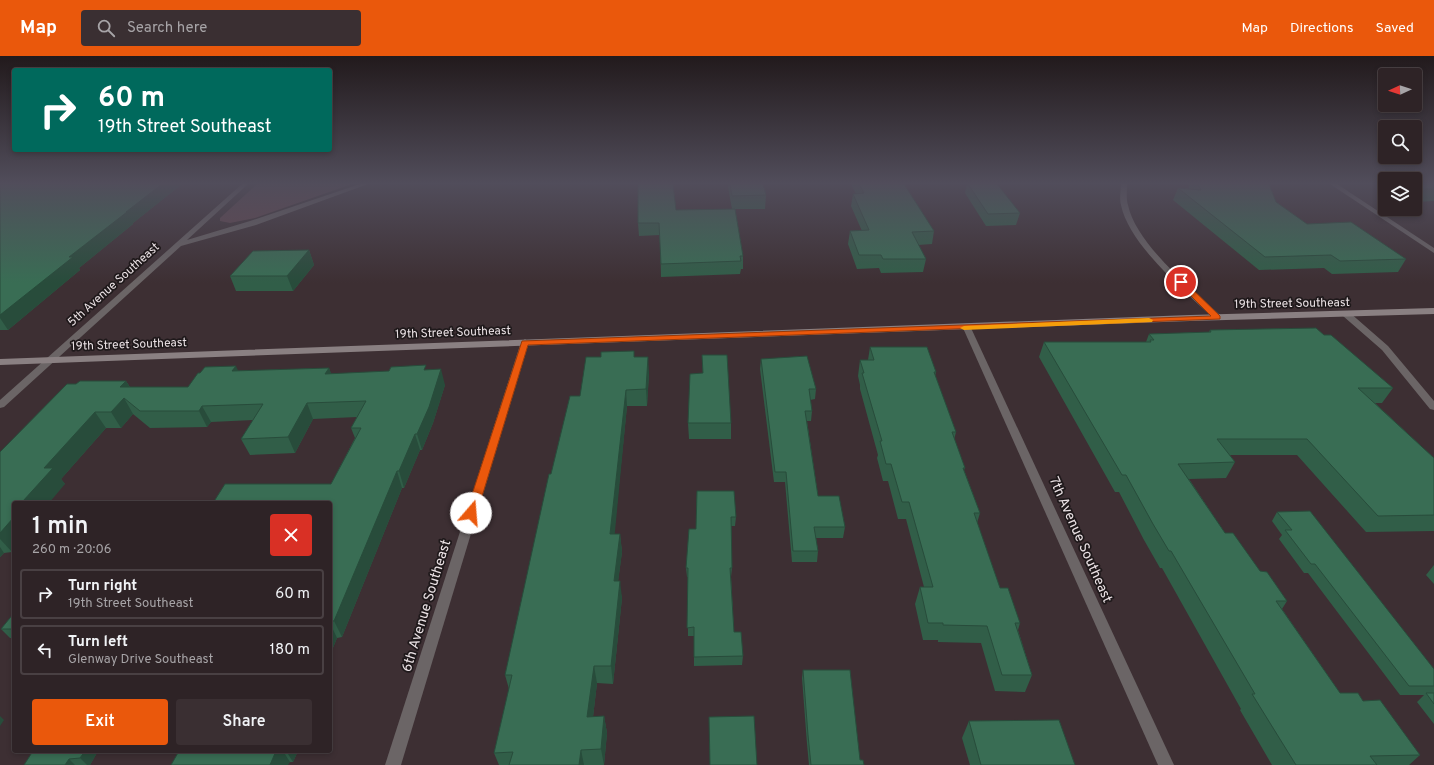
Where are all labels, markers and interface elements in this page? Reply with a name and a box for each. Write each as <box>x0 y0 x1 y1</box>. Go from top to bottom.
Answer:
search box <box>81 10 361 46</box>
text: Map <box>20 16 57 40</box>
icon: search <box>95 17 117 39</box>
text: Search here <box>127 19 207 38</box>
text: Map <box>1242 20 1268 37</box>
text: Directions <box>1290 20 1354 37</box>
text: Saved <box>1376 20 1414 37</box>
north arrow <box>1378 68 1422 112</box>
map controls <box>1378 68 1422 216</box>
text: 60 m <box>98 81 165 117</box>
icon: right <box>32 84 84 136</box>
text: 19th Street Southeast <box>98 116 272 139</box>
button: search <box>1378 120 1422 164</box>
button: layers <box>1378 172 1422 216</box>
street label: 5th Avenue Southeast <box>65 240 163 330</box>
pin <box>1164 265 1198 299</box>
icon: arrive <box>1170 271 1192 293</box>
street label: 19th Street Southeast <box>1234 295 1350 313</box>
street label: 19th Street Southeast <box>395 323 511 343</box>
street label: 19th Street Southeast <box>71 335 187 355</box>
street label: 7th Avenue Southeast <box>1045 474 1115 606</box>
position arrow <box>450 492 492 534</box>
text: 1 min <box>32 512 89 542</box>
button: close <box>270 514 312 556</box>
street label: 6th Avenue Southeast <box>399 538 455 674</box>
text: 260 m · 20:06 <box>32 542 112 558</box>
text: Turn right <box>68 577 137 596</box>
icon: right <box>34 583 56 605</box>
text: 60 m <box>275 585 310 604</box>
text: 19th Street Southeast <box>68 596 193 612</box>
text: Turn left <box>68 633 128 652</box>
icon: left <box>34 639 56 661</box>
text: 180 m <box>270 641 310 660</box>
text: Glenway Drive Southeast <box>68 652 213 668</box>
button: Exit <box>32 699 168 745</box>
button: Share <box>176 699 312 745</box>

